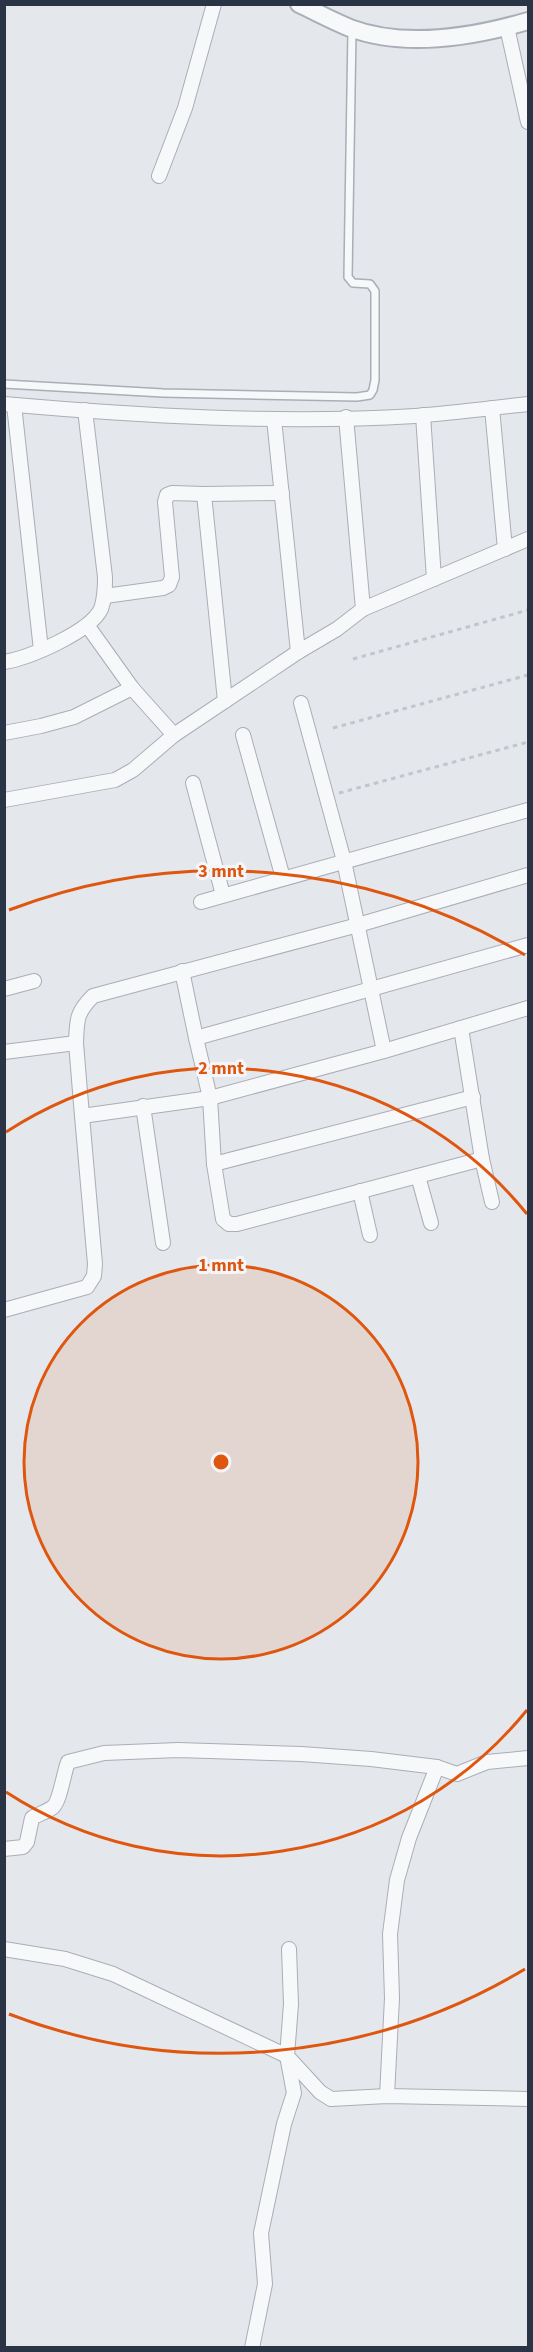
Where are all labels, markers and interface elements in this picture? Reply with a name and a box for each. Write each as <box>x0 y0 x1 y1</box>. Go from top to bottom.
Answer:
text: 3 mnt <box>198 859 244 884</box>
text: 2 mnt <box>198 1056 244 1081</box>
text: 1 mnt <box>198 1253 244 1278</box>
centre of rings <box>211 1452 231 1472</box>

